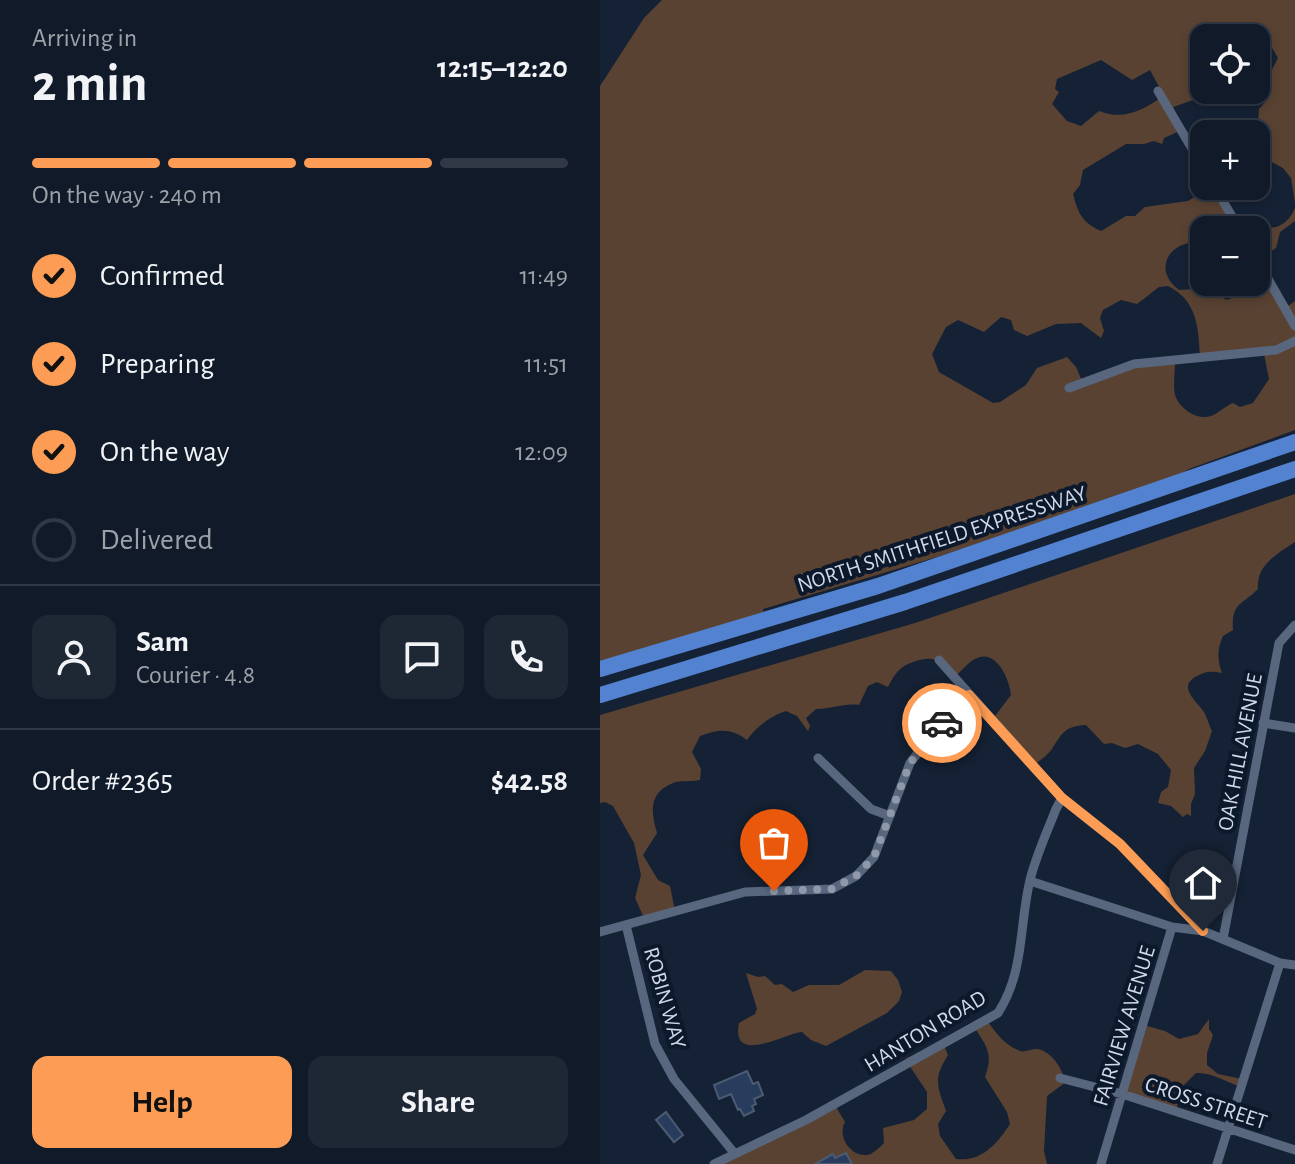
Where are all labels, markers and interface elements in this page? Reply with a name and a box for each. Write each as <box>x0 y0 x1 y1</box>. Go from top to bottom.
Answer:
map controls <box>1190 24 1270 296</box>
button: locate <box>1190 24 1270 104</box>
text: Arriving in <box>32 25 137 51</box>
text: 12:15–12:20 <box>437 53 568 83</box>
text: 2 min <box>32 58 147 110</box>
button: + <box>1190 120 1270 200</box>
text: On the way · 240 m <box>32 182 222 208</box>
button: − <box>1190 216 1270 296</box>
icon: check <box>32 254 76 298</box>
text: Confirmed <box>100 261 224 291</box>
text: 11:49 <box>519 263 568 289</box>
icon: check <box>32 342 76 386</box>
text: Preparing <box>100 349 215 379</box>
text: 11:51 <box>524 351 568 377</box>
icon: check <box>32 430 76 474</box>
text: On the way <box>100 437 229 467</box>
text: 12:09 <box>515 439 568 465</box>
street label: NORTH SMITHFIELD EXPRESSWAY <box>795 482 1090 596</box>
text: Delivered <box>100 525 213 555</box>
button: person <box>32 615 116 699</box>
button: chat <box>380 615 464 699</box>
button: phone <box>484 615 568 699</box>
text: Sam <box>136 627 189 657</box>
text: Courier · 4.8 <box>136 662 255 688</box>
street label: OAK HILL AVENUE <box>1214 671 1266 832</box>
courier <box>902 683 982 763</box>
icon: car <box>920 701 964 745</box>
text: Order #2365 <box>32 766 173 796</box>
text: $42.58 <box>491 766 568 796</box>
pin <box>740 809 808 891</box>
icon: bag <box>752 821 796 865</box>
pin <box>1169 849 1237 931</box>
icon: home <box>1181 861 1225 905</box>
street label: FAIRVIEW AVENUE <box>1089 943 1159 1109</box>
street label: ROBIN WAY <box>640 945 690 1052</box>
street label: HANTON ROAD <box>860 986 990 1076</box>
button: Help <box>32 1056 292 1148</box>
button: Share <box>308 1056 568 1148</box>
street label: CROSS STREET <box>1142 1073 1270 1133</box>

